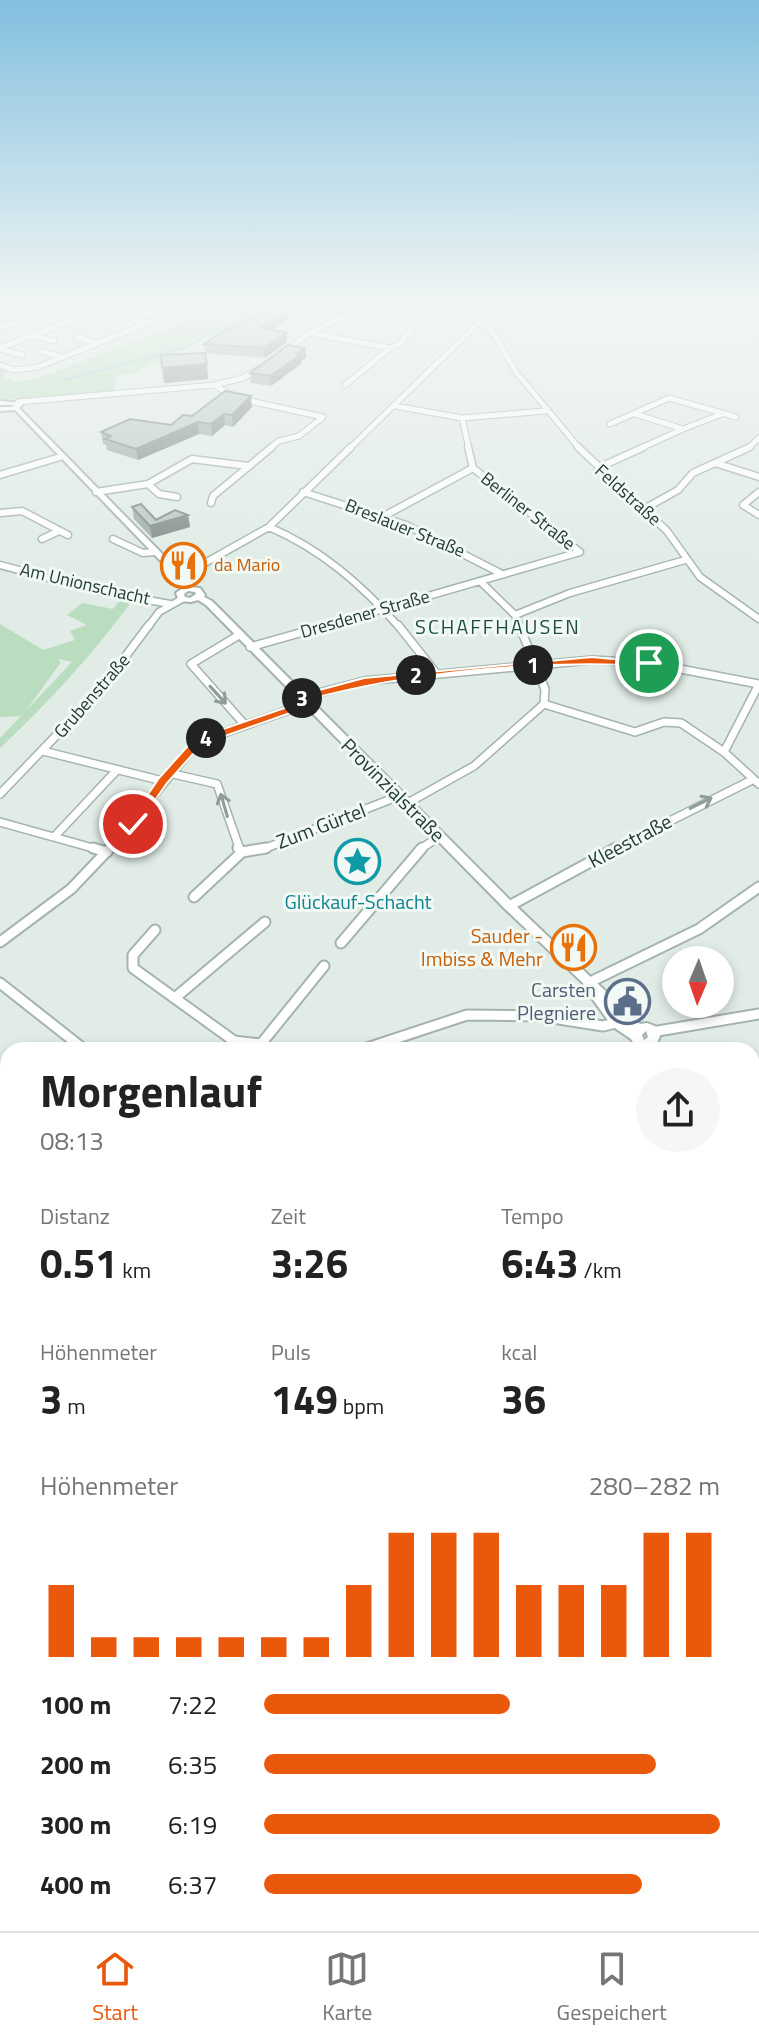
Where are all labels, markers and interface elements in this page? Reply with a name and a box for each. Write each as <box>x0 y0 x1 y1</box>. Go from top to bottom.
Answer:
street label: Feldstraße <box>589 457 668 532</box>
street label: Berliner Straße <box>475 465 582 556</box>
street label: Breslauer Straße <box>341 491 469 564</box>
restaurant icon: da Mario <box>159 541 207 589</box>
place label: da Mario <box>214 551 280 578</box>
street label: Am Unionschacht <box>17 555 153 612</box>
street label: Dresdener Straße <box>297 582 433 645</box>
district label: SCHAFFHAUSEN <box>415 611 581 642</box>
pin <box>615 629 683 697</box>
icon: arrive <box>627 641 671 685</box>
pin: 1 <box>513 645 553 685</box>
street label: Grubenstraße <box>47 647 136 744</box>
text: 1 <box>527 648 539 682</box>
pin: 2 <box>396 655 436 695</box>
text: 2 <box>410 658 422 692</box>
pin: 3 <box>282 678 322 718</box>
text: 3 <box>296 681 308 715</box>
one-way arrow <box>209 684 227 704</box>
pin: 4 <box>186 718 226 758</box>
text: 4 <box>200 721 212 755</box>
street label: Provinzialstraße <box>334 730 453 849</box>
pin <box>99 790 167 858</box>
one-way arrow <box>216 792 231 818</box>
street label: Zum Gürtel <box>271 794 370 857</box>
one-way arrow <box>689 795 713 811</box>
icon: check <box>111 802 155 846</box>
street label: Kleestraße <box>582 806 677 876</box>
place icon: Glückauf-Schacht <box>334 838 382 886</box>
place label: Glückauf-Schacht <box>284 886 432 917</box>
place label: Sauder - Imbiss & Mehr <box>421 920 543 974</box>
restaurant icon: Sauder - Imbiss & Mehr <box>550 924 598 972</box>
north arrow <box>662 946 734 1018</box>
map controls <box>662 946 734 1018</box>
place label: Carsten Plegniere <box>517 974 596 1028</box>
public building icon: Carsten Plegniere <box>603 977 651 1025</box>
text: Morgenlauf <box>40 1057 262 1124</box>
button: share <box>636 1068 720 1152</box>
text: 08:13 <box>40 1121 104 1160</box>
text: Distanz <box>40 1199 110 1233</box>
text: Zeit <box>271 1199 306 1233</box>
text: Tempo <box>501 1199 564 1233</box>
text: 0.51 <box>40 1233 117 1294</box>
text: 3:26 <box>271 1233 348 1294</box>
text: 6:43 <box>501 1233 579 1294</box>
text: km <box>117 1253 151 1287</box>
text: /km <box>579 1253 622 1287</box>
text: Höhenmeter <box>40 1335 157 1369</box>
text: Puls <box>271 1335 311 1369</box>
text: kcal <box>501 1335 537 1369</box>
text: 3 <box>40 1369 62 1430</box>
text: 149 <box>271 1369 338 1430</box>
text: 36 <box>501 1369 546 1430</box>
text: m <box>62 1389 86 1423</box>
text: bpm <box>338 1389 384 1423</box>
text: Höhenmeter <box>40 1466 178 1505</box>
text: 280–282 m <box>589 1466 720 1505</box>
text: 100 m <box>40 1685 111 1724</box>
text: 7:22 <box>168 1685 217 1724</box>
text: 200 m <box>40 1745 111 1784</box>
text: 6:35 <box>168 1745 217 1784</box>
text: 300 m <box>40 1805 111 1844</box>
text: 6:19 <box>168 1805 217 1844</box>
text: 400 m <box>40 1865 111 1904</box>
text: 6:37 <box>168 1865 217 1904</box>
tab: Start <box>92 1947 138 2029</box>
tab: Karte <box>322 1947 372 2029</box>
tab: Gespeichert <box>557 1947 667 2029</box>

